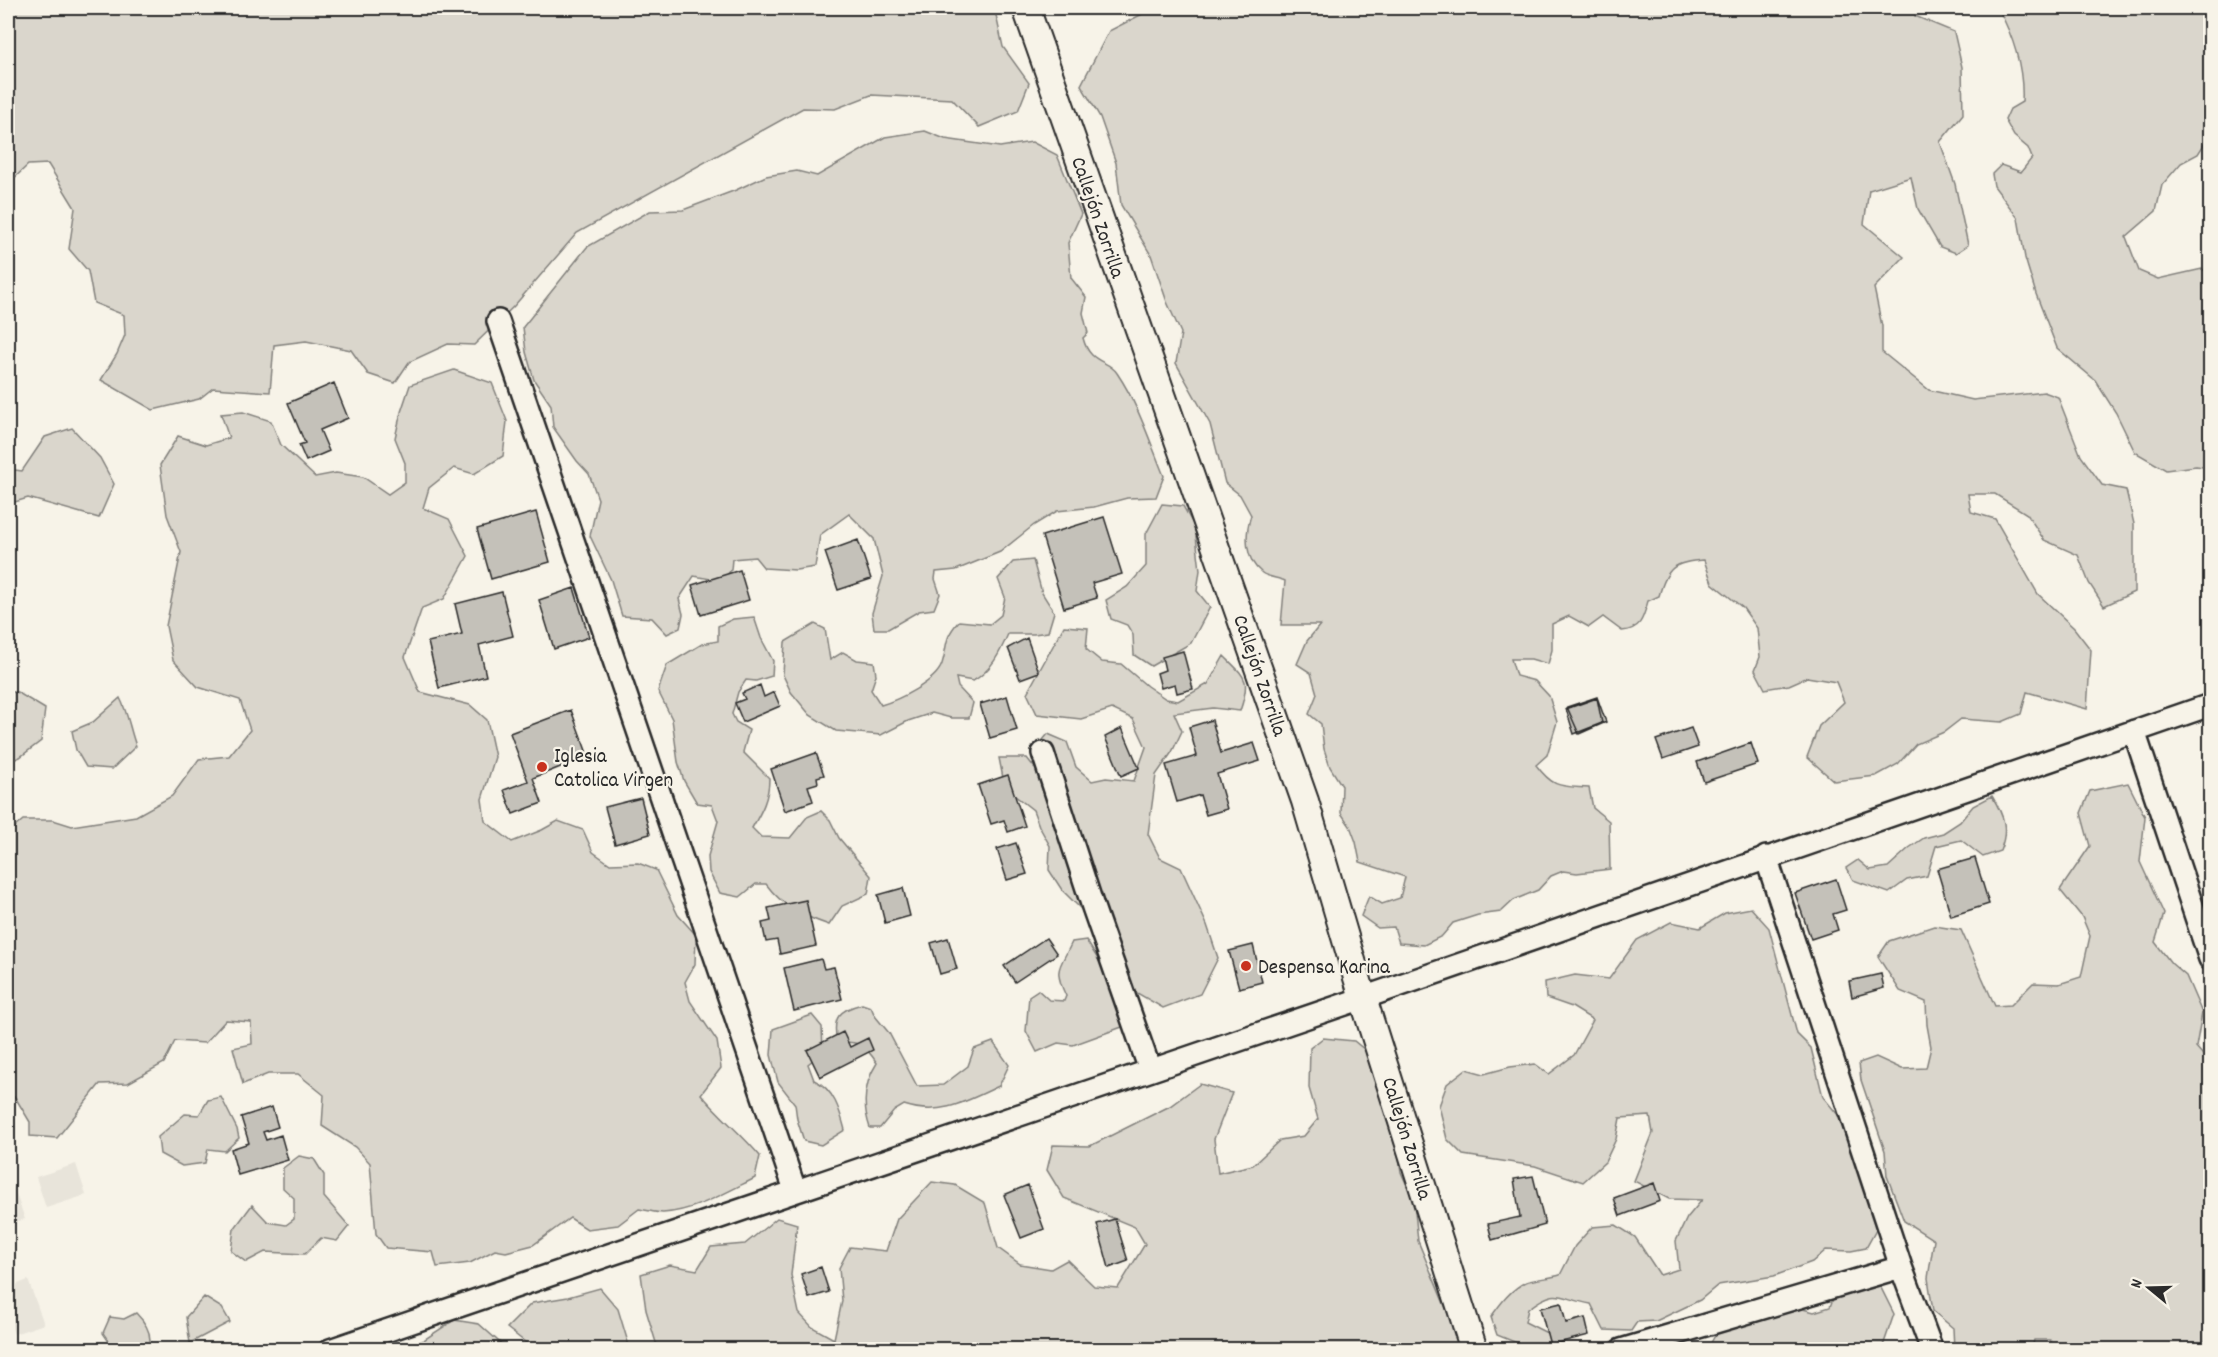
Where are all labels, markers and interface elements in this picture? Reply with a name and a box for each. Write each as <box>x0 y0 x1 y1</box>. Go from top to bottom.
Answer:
street label: Callejón Zorrilla <box>1061 153 1131 284</box>
street label: Callejón Zorrilla <box>1223 611 1293 742</box>
place label: Iglesia Catolica Virgen <box>554 743 673 797</box>
marker: Iglesia Catolica Virgen <box>535 760 549 774</box>
place label: Despensa Karina <box>1258 954 1391 984</box>
marker: Despensa Karina <box>1239 959 1253 973</box>
street label: Callejón Zorrilla <box>1372 1074 1438 1205</box>
north arrow <box>2119 1258 2179 1318</box>
text: N <box>2125 1276 2149 1291</box>

